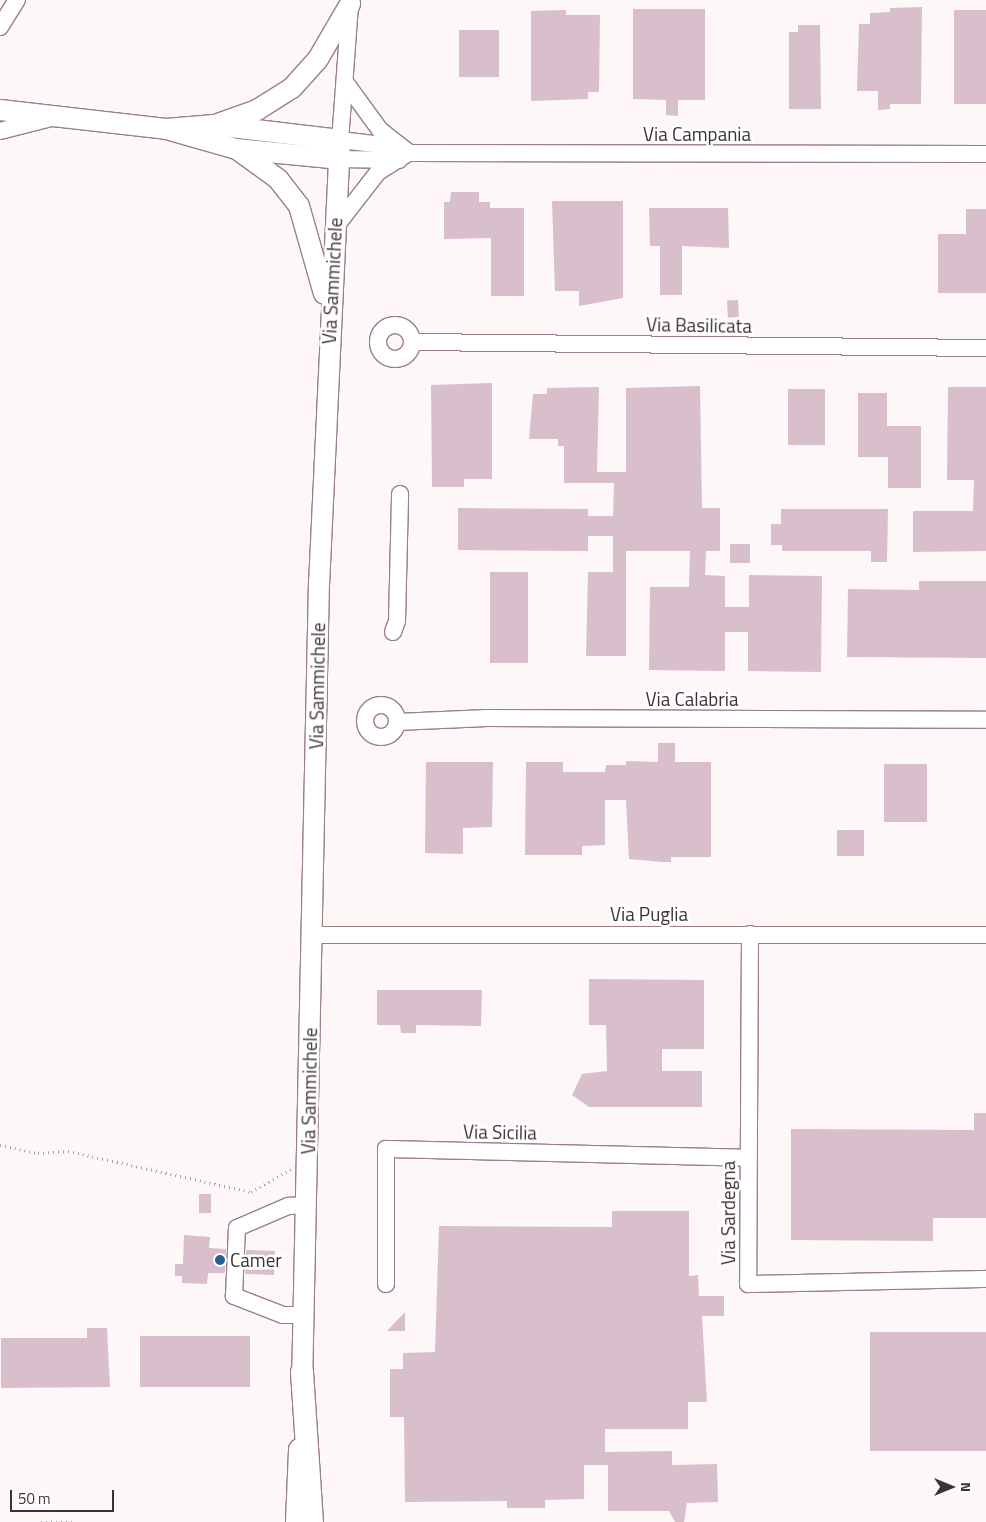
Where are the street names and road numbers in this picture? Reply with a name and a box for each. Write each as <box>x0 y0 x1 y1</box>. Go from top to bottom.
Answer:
street label: Via Campania <box>643 123 751 145</box>
street label: Via Sammichele <box>317 217 347 345</box>
street label: Via Basilicata <box>646 313 752 337</box>
street label: Via Sammichele <box>304 622 330 750</box>
street label: Via Calabria <box>646 688 738 710</box>
street label: Via Puglia <box>610 903 688 925</box>
street label: Via Sammichele <box>296 1027 322 1155</box>
street label: Via Sicilia <box>463 1120 537 1144</box>
street label: Via Sardegna <box>717 1161 739 1265</box>

